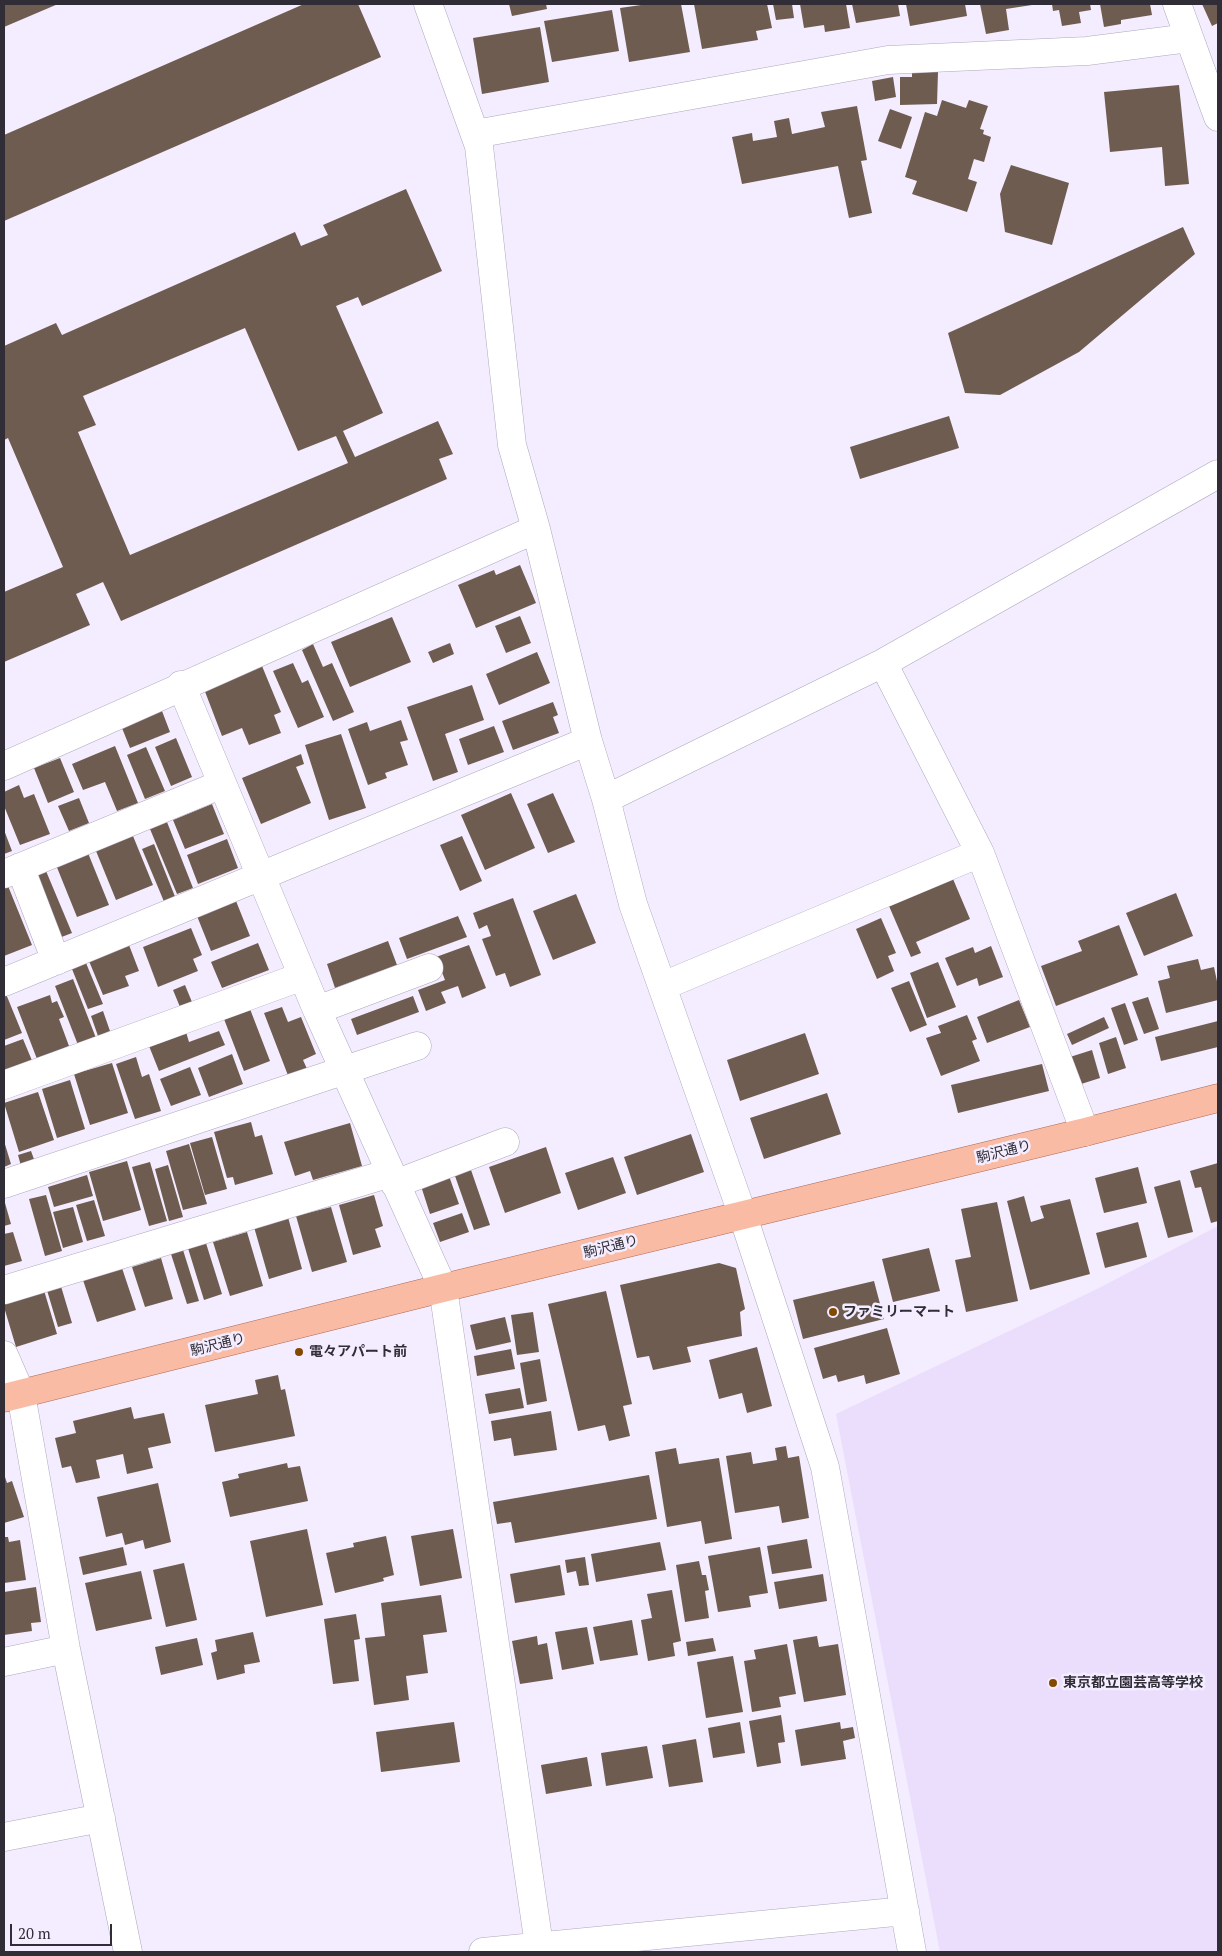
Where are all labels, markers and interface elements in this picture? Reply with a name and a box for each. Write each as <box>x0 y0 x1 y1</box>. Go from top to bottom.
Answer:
street label: 駒沢通り <box>975 1137 1033 1167</box>
street label: 駒沢通り <box>582 1232 640 1262</box>
place label: ファミリーマート <box>843 1304 955 1320</box>
marker: ファミリーマート <box>827 1306 839 1318</box>
street label: 駒沢通り <box>189 1330 247 1360</box>
place label: 電々アパート前 <box>309 1344 407 1360</box>
marker: 電々アパート前 <box>293 1346 305 1358</box>
place label: 東京都立園芸高等学校 <box>1063 1675 1203 1691</box>
marker: 東京都立園芸高等学校 <box>1047 1677 1059 1689</box>
scale bar <box>12 1914 115 1946</box>
text: 20 m <box>18 1923 51 1943</box>

